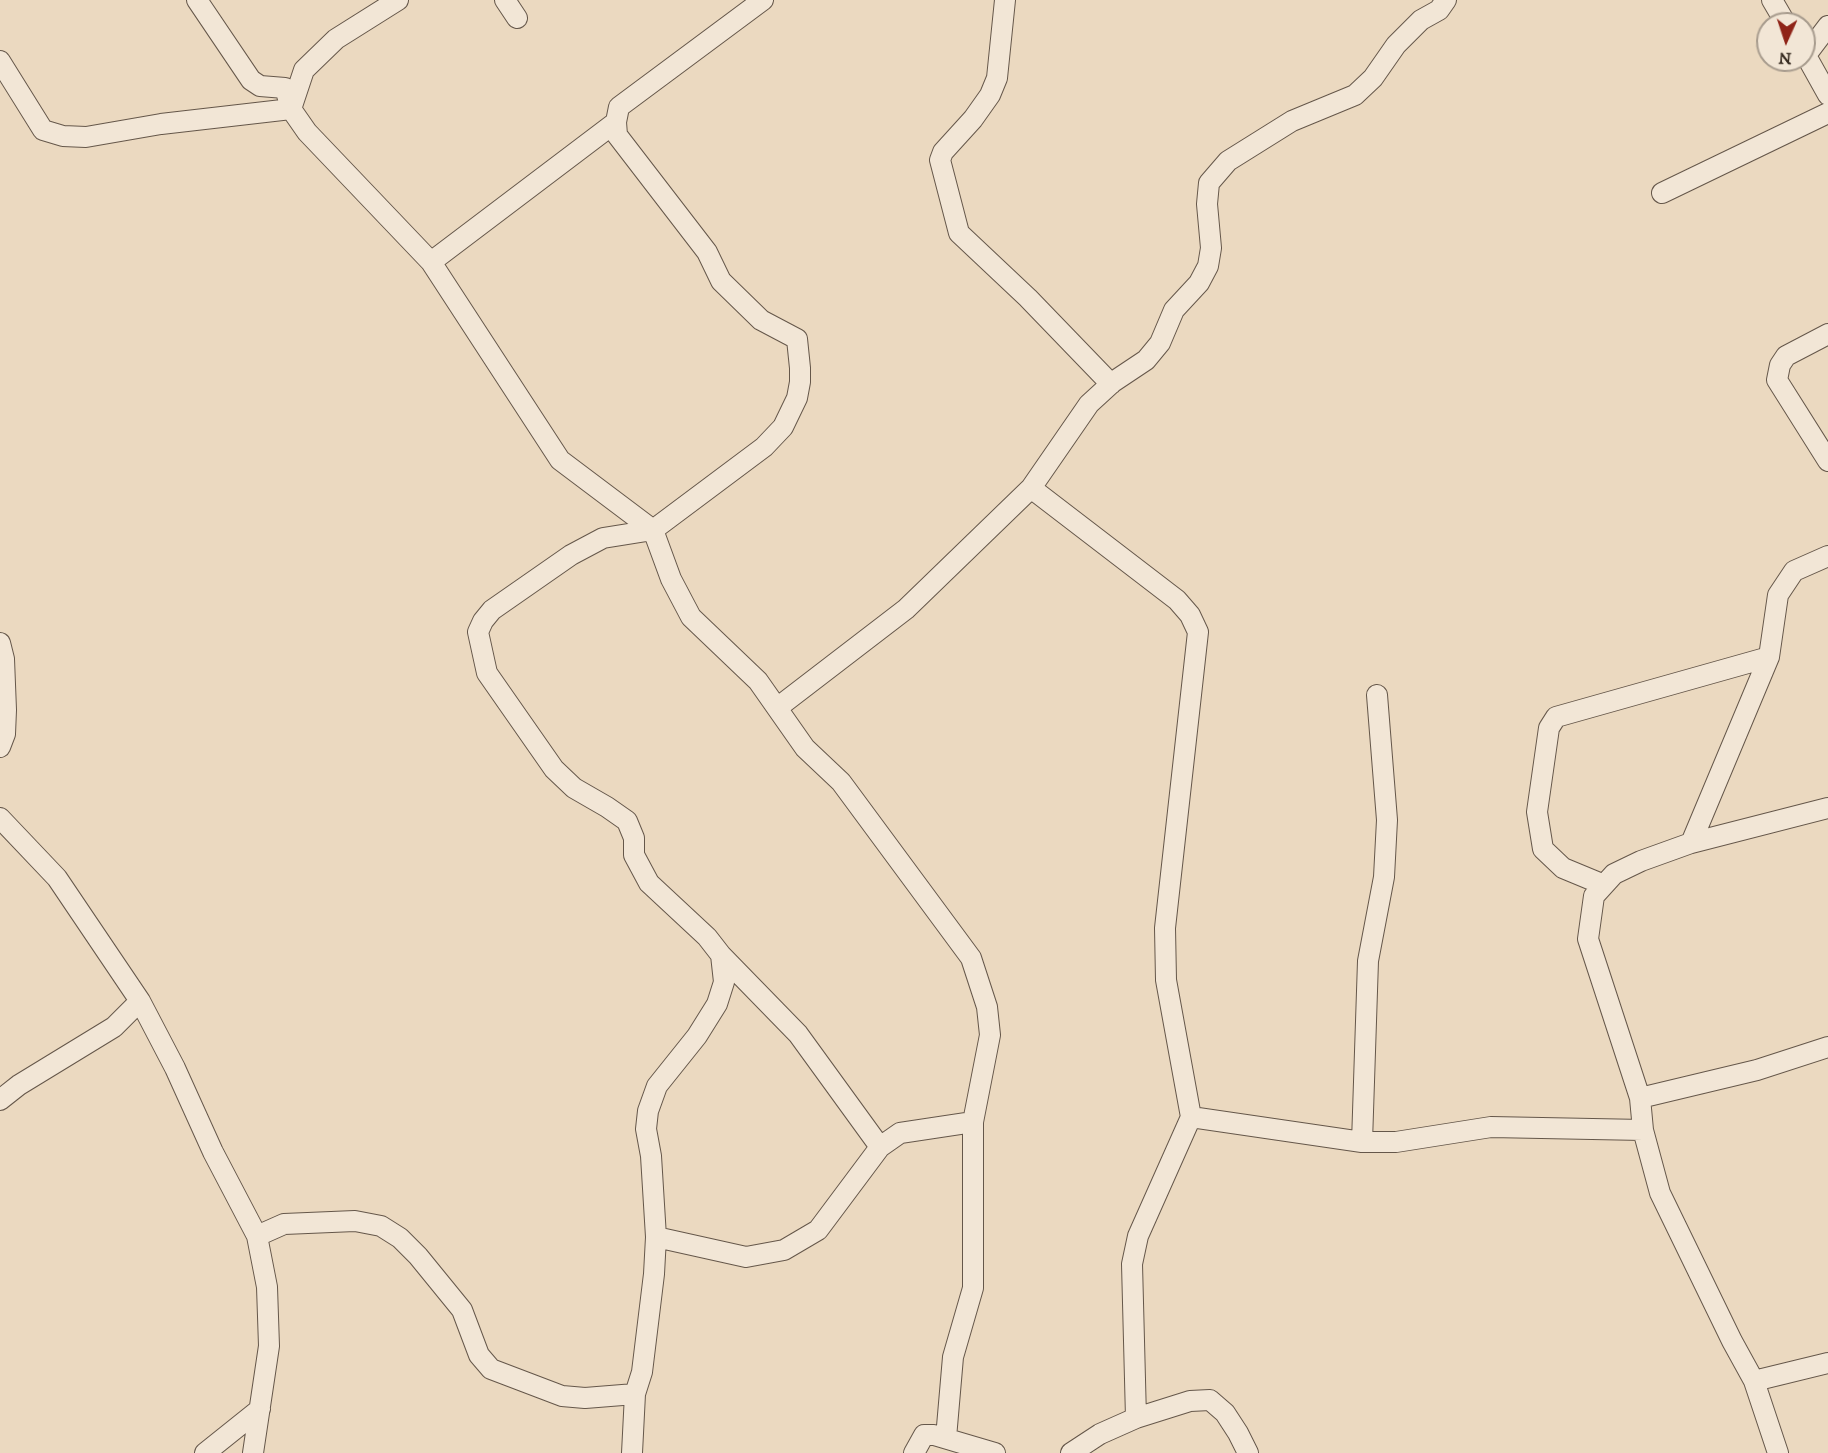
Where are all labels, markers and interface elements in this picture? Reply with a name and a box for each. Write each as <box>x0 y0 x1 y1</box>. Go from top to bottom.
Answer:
north arrow <box>1756 12 1816 72</box>
text: N <box>1778 48 1792 68</box>

